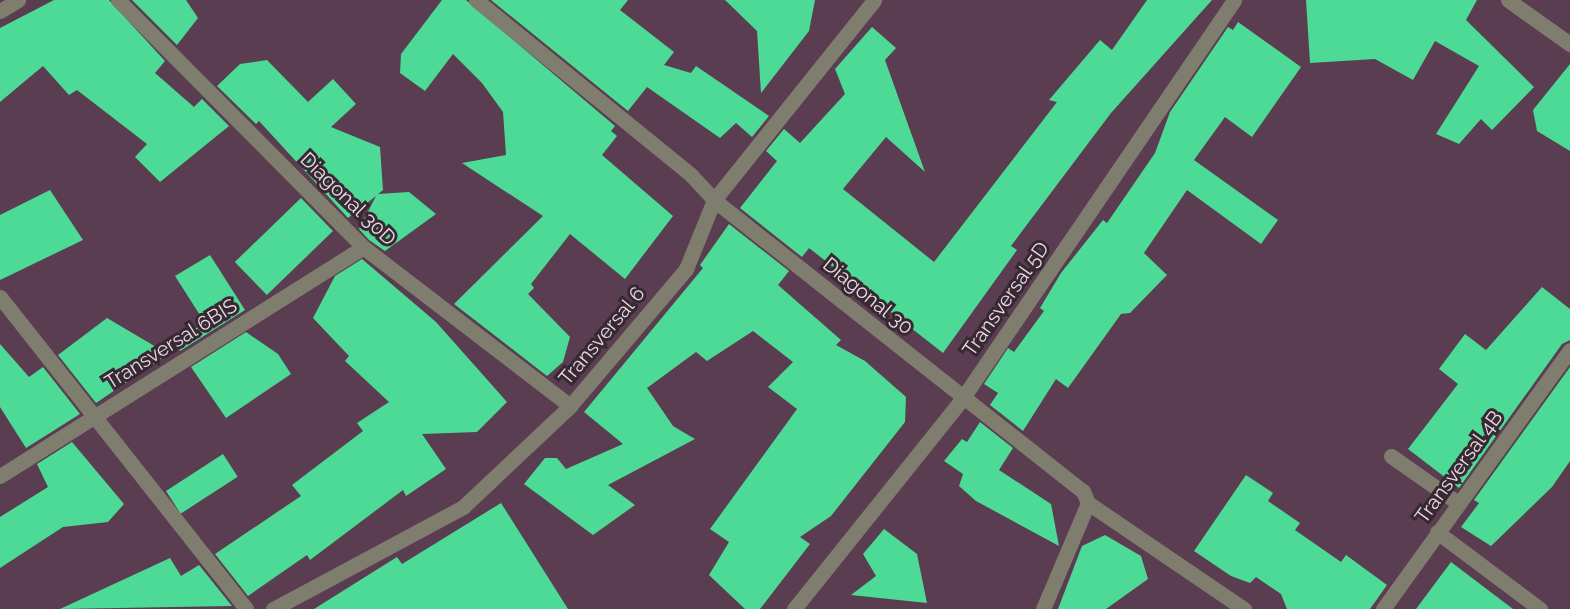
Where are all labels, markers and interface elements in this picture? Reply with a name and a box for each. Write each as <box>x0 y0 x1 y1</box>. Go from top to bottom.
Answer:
street label: Diagonal 30D <box>295 147 401 251</box>
street label: Transversal 5D <box>958 237 1054 361</box>
street label: Diagonal 30 <box>818 252 918 340</box>
street label: Transversal 6 <box>554 282 650 390</box>
street label: Transversal 6BIS <box>100 294 242 394</box>
street label: Transversal 4B <box>1410 406 1508 528</box>

